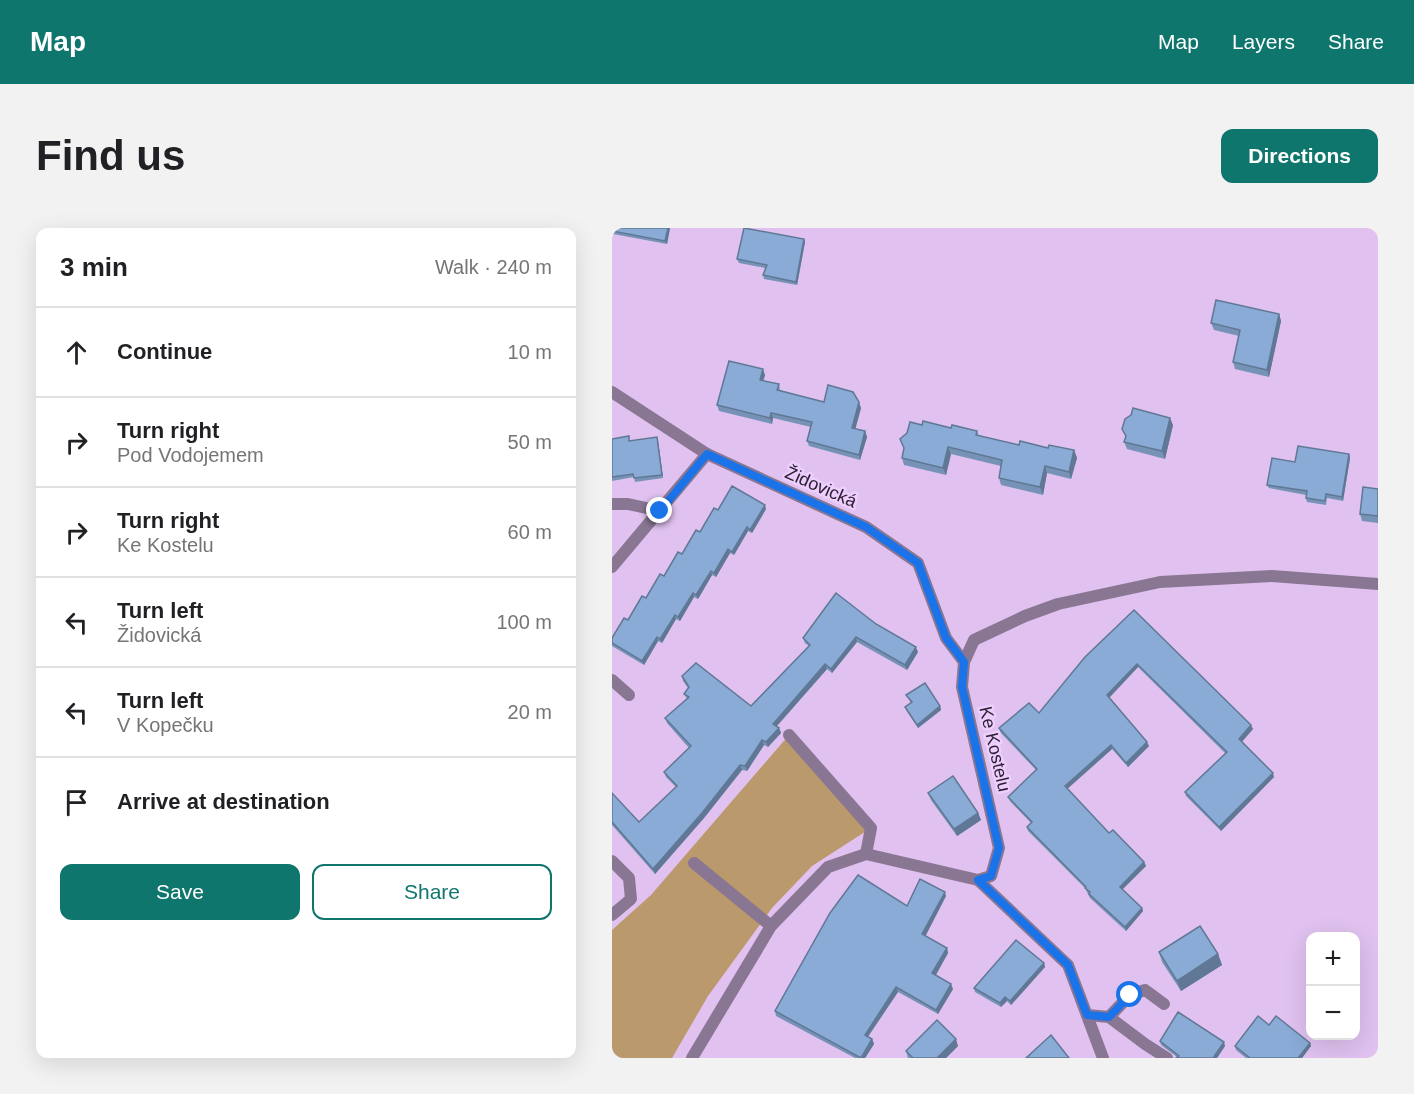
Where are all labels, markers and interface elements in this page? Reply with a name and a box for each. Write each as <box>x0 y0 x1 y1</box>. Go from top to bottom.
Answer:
text: Map <box>30 26 86 57</box>
text: Map <box>1158 30 1199 53</box>
text: Layers <box>1232 30 1295 53</box>
text: Share <box>1328 30 1384 53</box>
button: Directions <box>1221 129 1378 183</box>
text: Find us <box>36 132 185 179</box>
text: 3 min <box>60 252 128 282</box>
text: Walk · 240 m <box>435 256 552 278</box>
icon: ahead <box>60 336 93 369</box>
text: Continue <box>117 339 212 364</box>
text: 10 m <box>508 341 552 363</box>
text: Turn right <box>117 418 219 443</box>
icon: right <box>60 426 93 459</box>
text: 50 m <box>508 431 552 453</box>
text: Pod Vodojemem <box>117 444 264 466</box>
street label: Židovická <box>782 462 861 512</box>
route end <box>646 497 672 523</box>
text: Turn right <box>117 508 219 533</box>
icon: right <box>60 516 93 549</box>
text: 60 m <box>508 521 552 543</box>
text: Ke Kostelu <box>117 534 214 556</box>
text: Turn left <box>117 598 203 623</box>
icon: left <box>60 606 93 639</box>
text: 100 m <box>496 611 552 633</box>
text: Židovická <box>117 624 201 646</box>
text: Turn left <box>117 688 203 713</box>
icon: left <box>60 696 93 729</box>
text: 20 m <box>508 701 552 723</box>
street label: Ke Kostelu <box>975 704 1015 794</box>
text: V Kopečku <box>117 714 214 736</box>
icon: arrive <box>60 786 93 819</box>
text: Arrive at destination <box>117 789 330 814</box>
button: Save <box>60 864 300 920</box>
button: Share <box>312 864 552 920</box>
map controls <box>1306 932 1360 1040</box>
button: + <box>1306 932 1360 986</box>
route start <box>1116 981 1142 1007</box>
button: − <box>1306 986 1360 1040</box>

